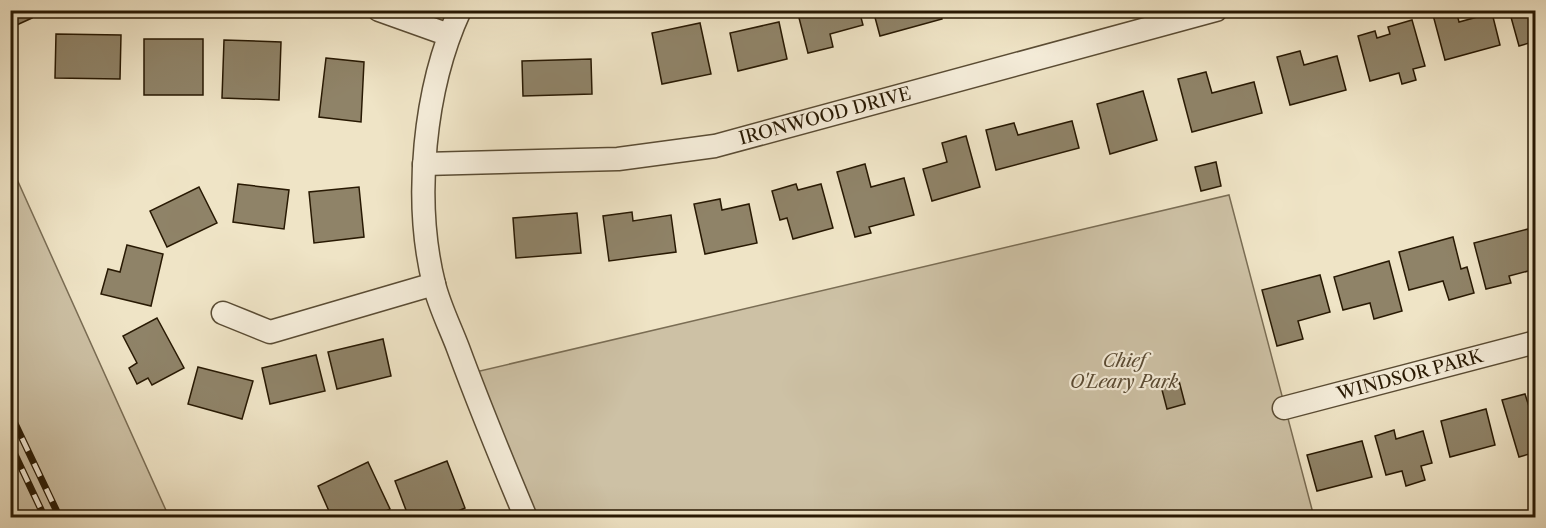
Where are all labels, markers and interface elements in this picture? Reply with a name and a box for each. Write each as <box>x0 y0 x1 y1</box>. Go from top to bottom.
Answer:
street label: IRONWOOD DRIVE <box>736 82 914 150</box>
street label: WINDSOR PARK <box>1334 345 1486 405</box>
park label: Chief O'Leary Park <box>1070 350 1179 393</box>

